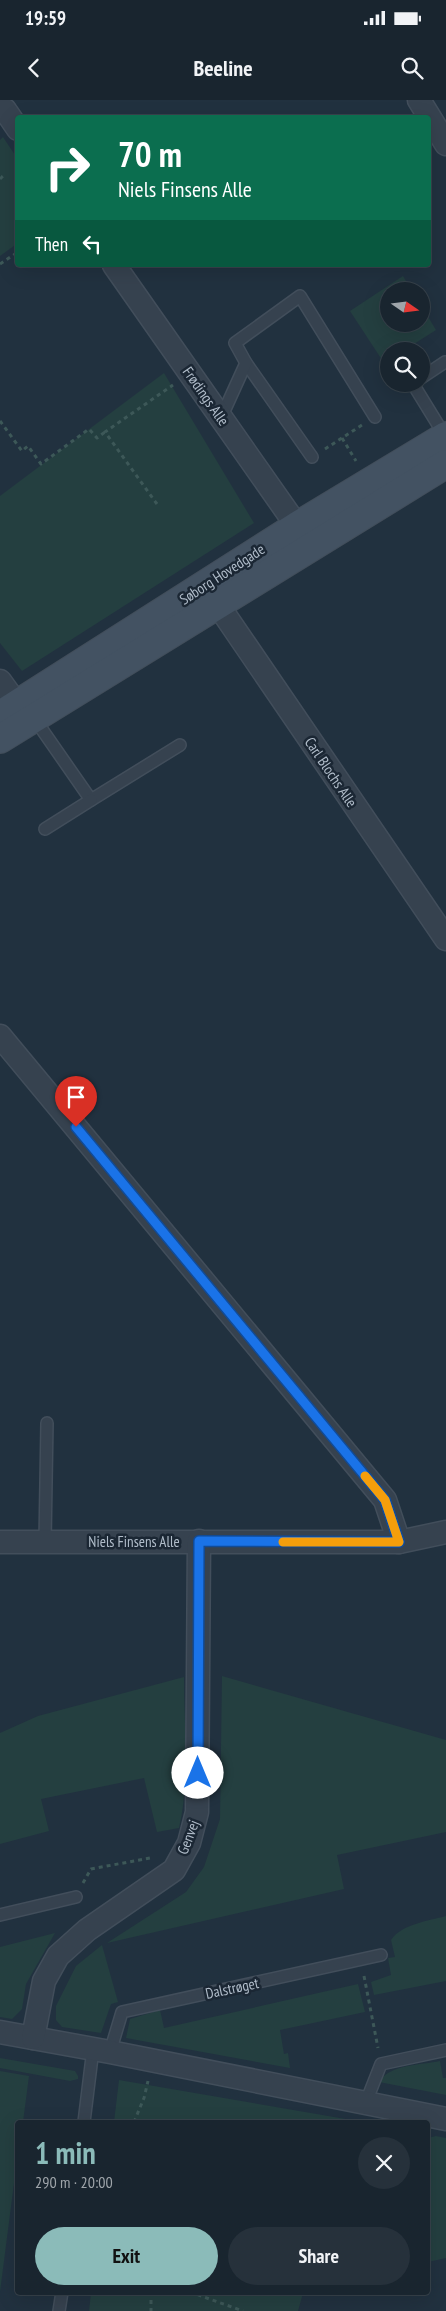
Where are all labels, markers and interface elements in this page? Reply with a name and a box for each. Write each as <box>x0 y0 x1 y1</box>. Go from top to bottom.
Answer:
text: 19:59 <box>25 6 66 30</box>
icon: back <box>20 54 48 82</box>
text: Beeline <box>193 54 253 82</box>
icon: search <box>398 54 426 82</box>
text: 70 m <box>118 131 182 177</box>
icon: right <box>35 135 100 200</box>
text: Niels Finsens Alle <box>118 175 252 203</box>
icon: left <box>78 230 106 258</box>
text: Then <box>35 232 68 256</box>
north arrow <box>380 282 430 332</box>
map controls <box>380 282 430 392</box>
button: search <box>380 342 430 392</box>
street label: Frødings Alle <box>179 363 233 429</box>
street label: Søborg Hovedgade <box>176 539 268 609</box>
street label: Carl Blochs Alle <box>301 733 361 811</box>
pin <box>55 1076 97 1127</box>
icon: arrive <box>62 1083 90 1111</box>
street label: Niels Finsens Alle <box>88 1532 180 1551</box>
position arrow <box>171 1746 223 1798</box>
street label: Genvej <box>173 1817 203 1857</box>
street label: Dalstrøget <box>204 1973 260 2003</box>
text: 1 min <box>35 2133 96 2172</box>
button: close <box>358 2137 410 2189</box>
text: 290 m · 20:00 <box>35 2172 113 2192</box>
button: Exit <box>35 2227 218 2285</box>
button: Share <box>228 2227 410 2285</box>

